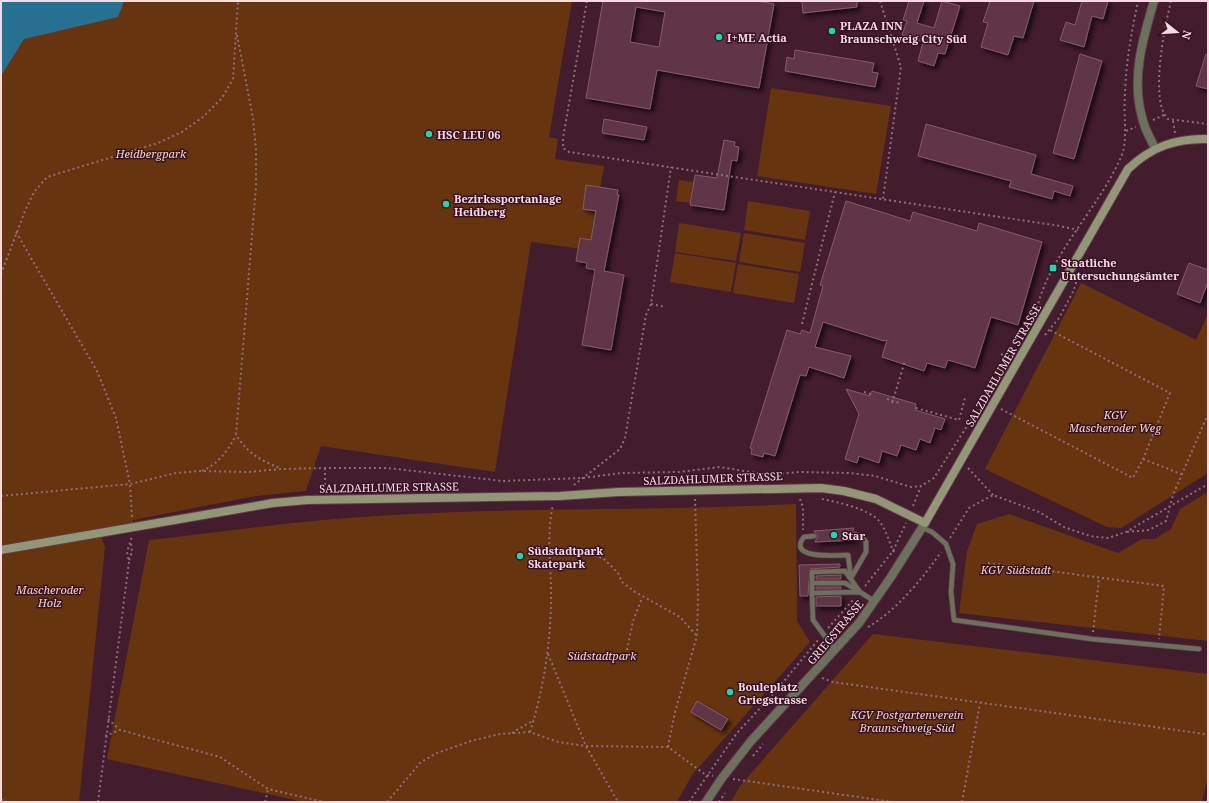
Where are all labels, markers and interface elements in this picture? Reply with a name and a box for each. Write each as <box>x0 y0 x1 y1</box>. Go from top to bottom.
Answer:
north arrow <box>1157 12 1197 52</box>
place label: PLAZA INN Braunschweig City Süd <box>840 18 967 46</box>
marker: PLAZA INN Braunschweig City Süd <box>827 26 837 36</box>
text: N <box>1179 29 1195 42</box>
place label: I+ME Actia <box>727 30 787 45</box>
marker: I+ME Actia <box>714 32 724 42</box>
place label: HSC LEU 06 <box>437 127 500 142</box>
marker: HSC LEU 06 <box>424 129 434 139</box>
park label: Heidbergpark <box>115 146 187 161</box>
place label: Bezirkssportanlage Heidberg <box>454 191 562 219</box>
marker: Bezirkssportanlage Heidberg <box>441 199 451 209</box>
place label: Staatliche Untersuchungsämter <box>1061 255 1179 283</box>
marker: Staatliche Untersuchungsämter <box>1048 263 1058 273</box>
street label: SALZDAHLUMER STRASSE <box>962 301 1044 429</box>
park label: KGV Mascheroder Weg <box>1068 407 1162 435</box>
street label: SALZDAHLUMER STRASSE <box>643 468 783 488</box>
street label: SALZDAHLUMER STRASSE <box>319 478 459 496</box>
place label: Star <box>842 528 865 543</box>
marker: Star <box>829 530 839 540</box>
place label: Südstadtpark Skatepark <box>528 543 603 571</box>
marker: Südstadtpark Skatepark <box>515 551 525 561</box>
park label: KGV Südstadt <box>980 562 1052 577</box>
park label: Mascheroder Holz <box>15 582 85 610</box>
street label: GRIEGSTRASSE <box>804 596 867 668</box>
park label: Südstadtpark <box>567 648 637 663</box>
place label: Bouleplatz Griegstrasse <box>738 679 807 707</box>
marker: Bouleplatz Griegstrasse <box>725 687 735 697</box>
park label: KGV Postgartenverein Braunschweig-Süd <box>849 707 964 735</box>

